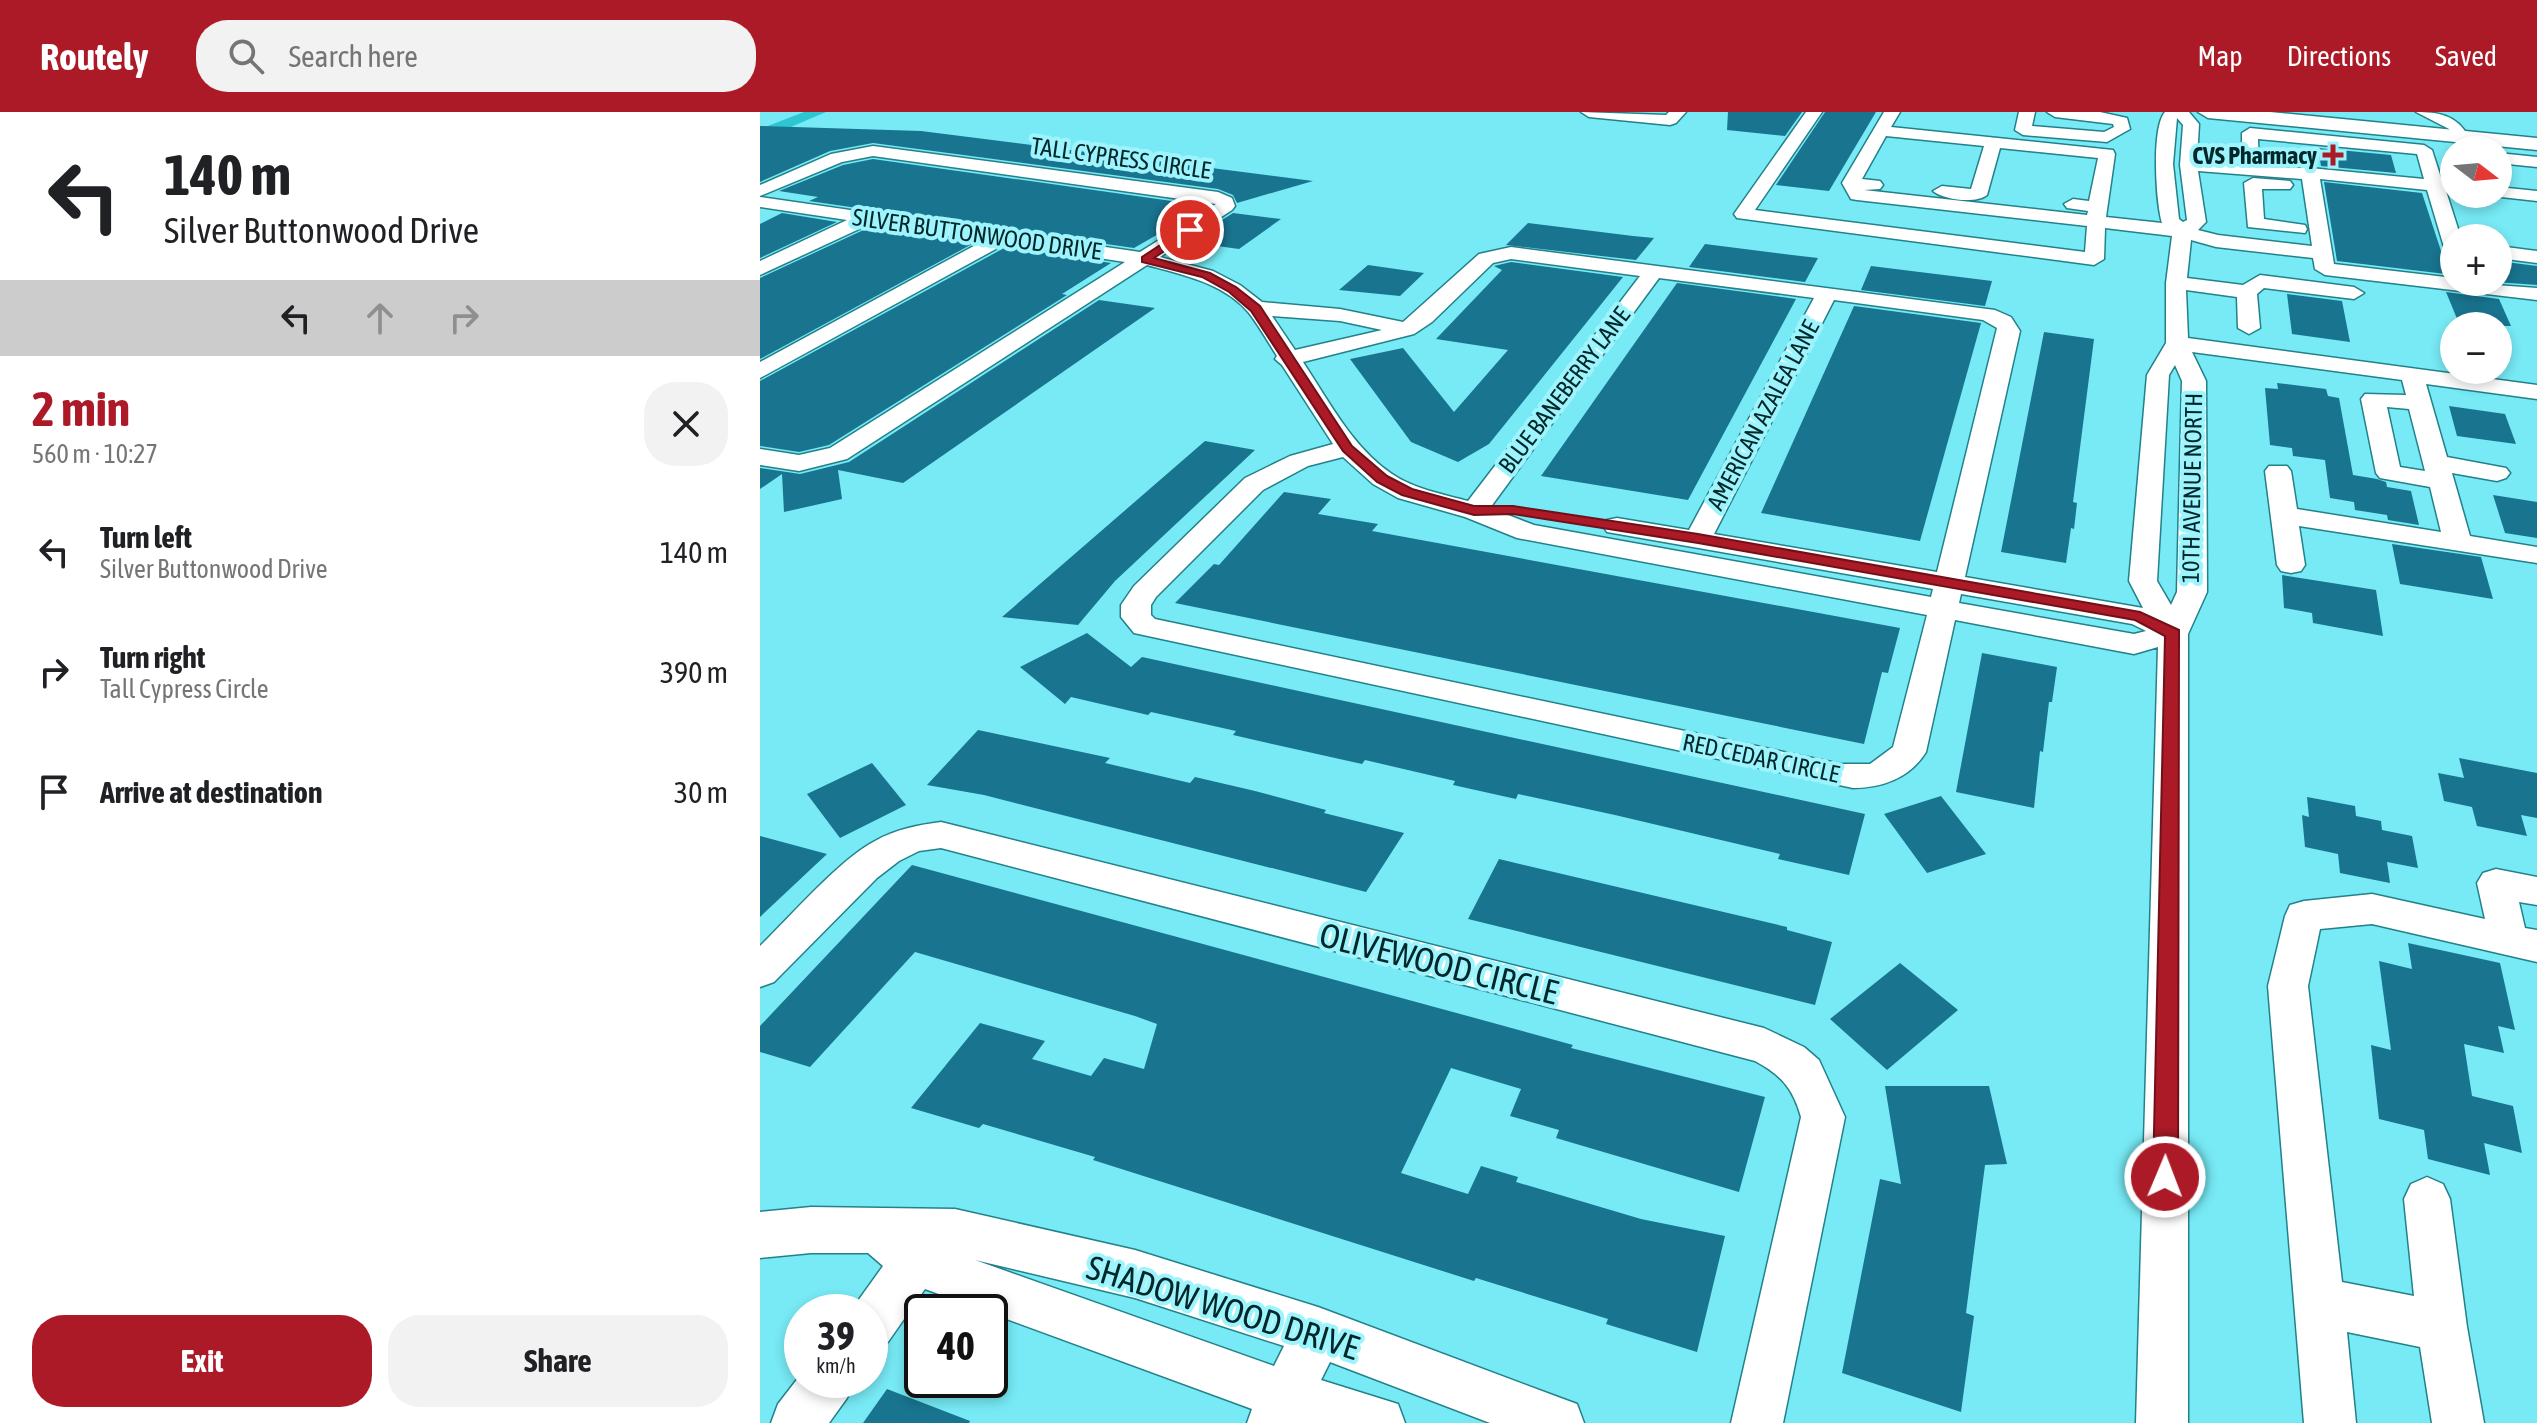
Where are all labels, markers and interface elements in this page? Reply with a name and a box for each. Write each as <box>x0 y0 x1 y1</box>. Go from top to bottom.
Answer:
search box <box>196 20 756 92</box>
icon: search <box>224 34 268 78</box>
text: Routely <box>40 35 148 78</box>
text: Search here <box>288 39 418 73</box>
text: Map <box>2198 40 2243 72</box>
text: Directions <box>2287 40 2391 72</box>
text: Saved <box>2435 40 2497 72</box>
street label: TALL CYPRESS CIRCLE <box>1029 132 1213 184</box>
north arrow <box>2440 136 2512 208</box>
map controls <box>2440 136 2512 384</box>
place label: CVS Pharmacy <box>2192 142 2317 169</box>
text: 140 m <box>164 143 291 207</box>
icon: left <box>32 144 136 248</box>
marker: CVS Pharmacy <box>2324 146 2342 164</box>
pin <box>1156 196 1224 264</box>
street label: SILVER BUTTONWOOD DRIVE <box>851 203 1103 265</box>
icon: arrive <box>1168 208 1212 252</box>
text: Silver Buttonwood Drive <box>164 209 479 251</box>
button: + <box>2440 224 2512 296</box>
icon: left <box>274 296 318 340</box>
icon: ahead <box>358 296 402 340</box>
icon: right <box>442 296 486 340</box>
street label: BLUE BANEBERRY LANE <box>1493 302 1635 478</box>
button: − <box>2440 312 2512 384</box>
street label: AMERICAN AZALEA LANE <box>1702 316 1824 514</box>
text: 2 min <box>32 381 130 436</box>
button: close <box>644 382 728 466</box>
street label: 10TH AVENUE NORTH <box>2177 393 2207 583</box>
text: 560 m · 10:27 <box>32 439 158 469</box>
text: Turn left <box>100 520 192 554</box>
icon: left <box>32 530 76 574</box>
text: 140 m <box>660 535 728 569</box>
text: Silver Buttonwood Drive <box>100 554 328 584</box>
text: Turn right <box>100 640 206 674</box>
icon: right <box>32 650 76 694</box>
text: 390 m <box>660 655 728 689</box>
text: Tall Cypress Circle <box>100 674 269 704</box>
street label: RED CEDAR CIRCLE <box>1680 728 1842 788</box>
icon: arrive <box>32 770 76 814</box>
text: Arrive at destination <box>100 775 322 809</box>
text: 30 m <box>674 775 728 809</box>
street label: OLIVEWOOD CIRCLE <box>1316 915 1563 1012</box>
position arrow <box>2123 1135 2207 1219</box>
street label: SHADOW WOOD DRIVE <box>1082 1247 1364 1367</box>
speed limit sign: 40 <box>904 1294 1008 1398</box>
text: 39 <box>817 1313 855 1358</box>
button: Exit <box>32 1315 372 1407</box>
button: Share <box>388 1315 728 1407</box>
text: km/h <box>816 1354 856 1377</box>

